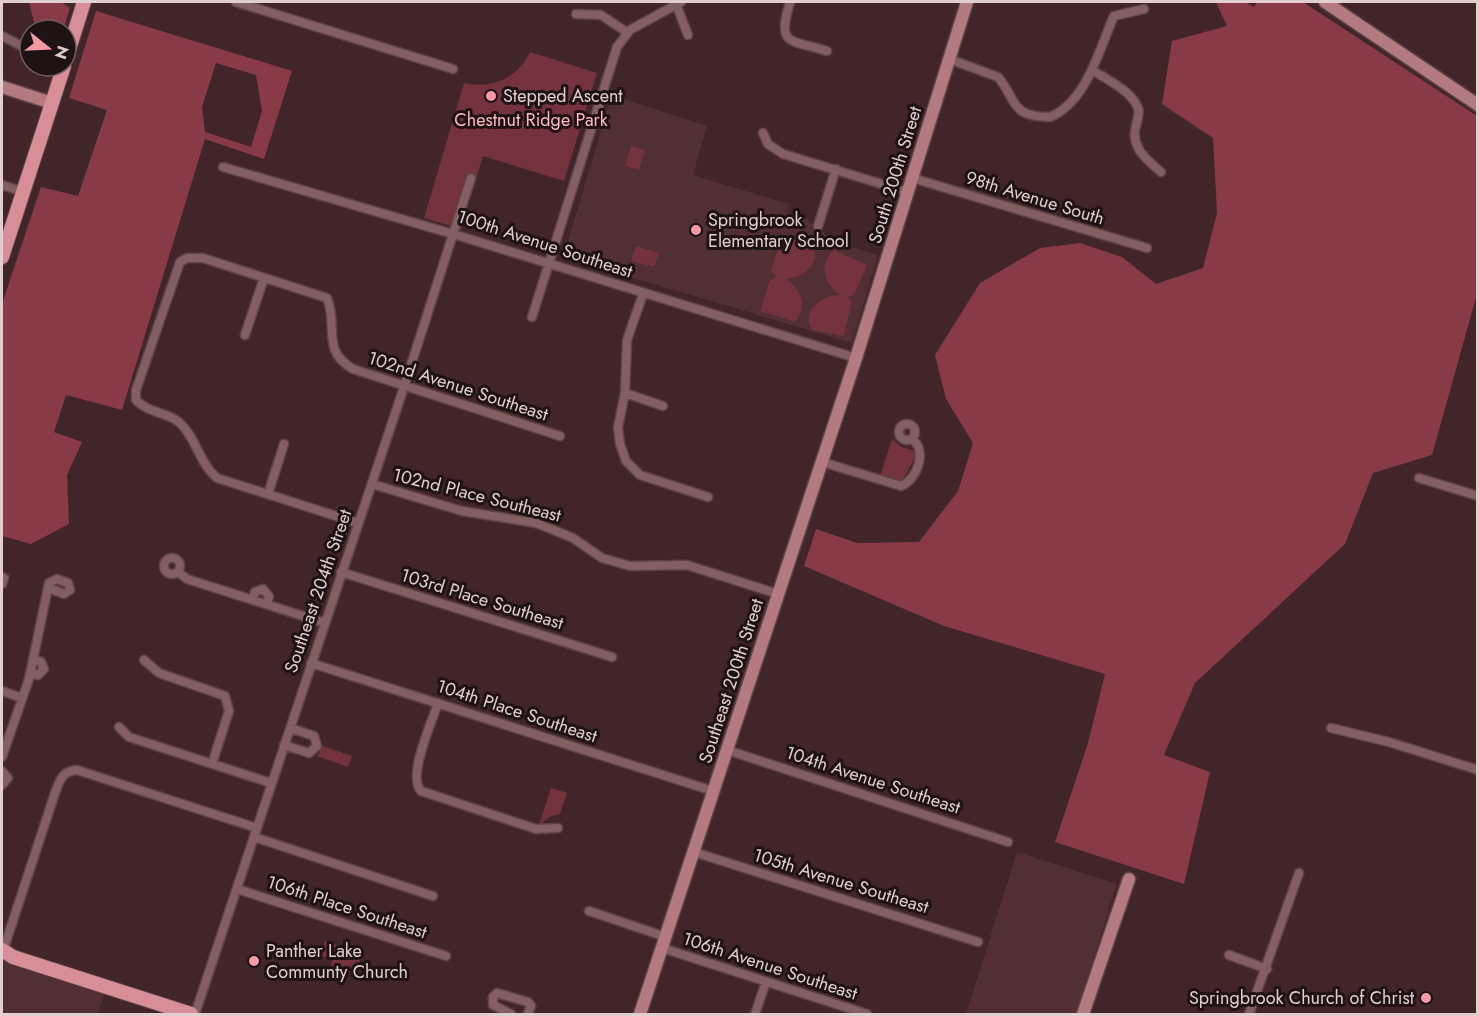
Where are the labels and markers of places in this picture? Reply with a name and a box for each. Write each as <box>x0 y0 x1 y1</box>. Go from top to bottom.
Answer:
place label: Stepped Ascent <box>503 83 623 109</box>
marker: Stepped Ascent <box>484 89 498 103</box>
place label: Springbrook Elementary School <box>708 207 849 254</box>
marker: Springbrook Elementary School <box>689 223 703 237</box>
place label: Panther Lake Communty Church <box>266 938 408 985</box>
marker: Panther Lake Communty Church <box>247 954 261 968</box>
place label: Springbrook Church of Christ <box>1189 985 1415 1011</box>
marker: Springbrook Church of Christ <box>1419 991 1433 1005</box>

